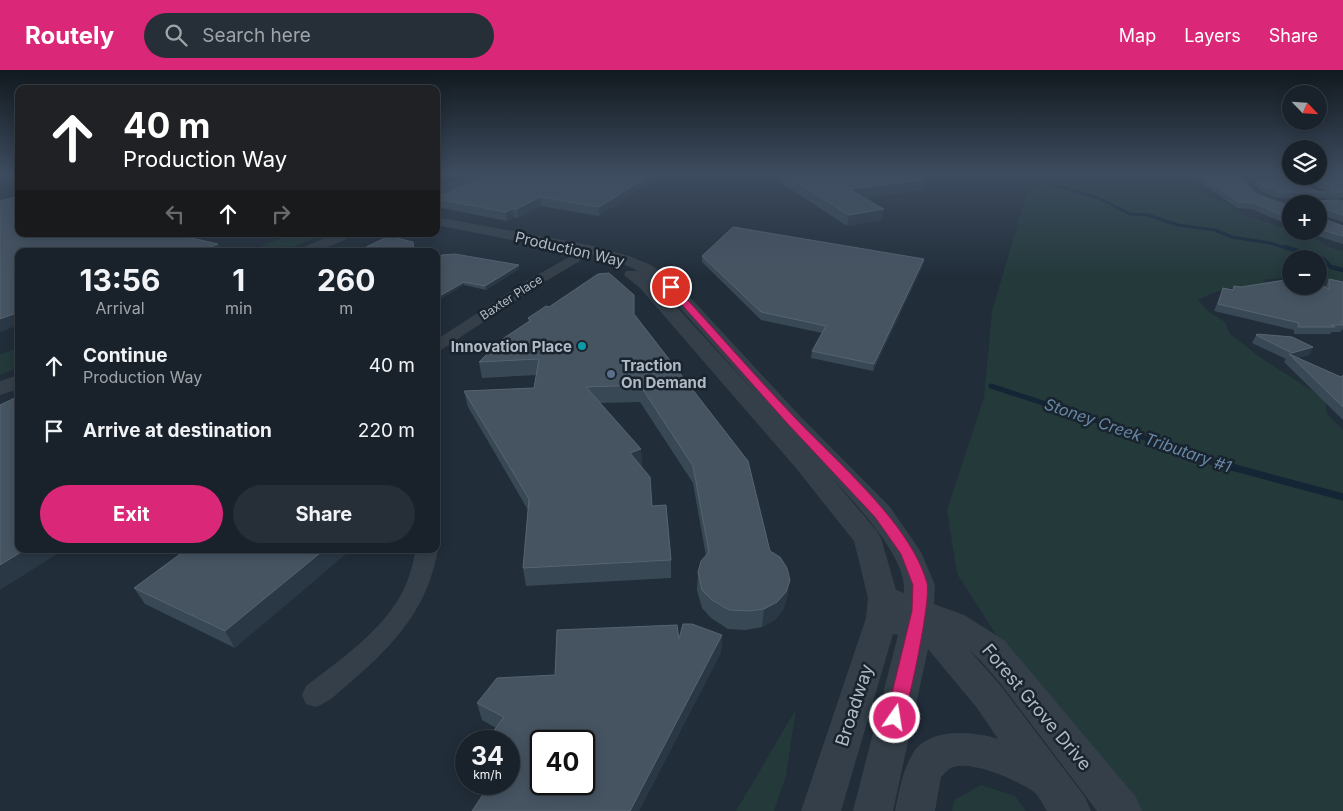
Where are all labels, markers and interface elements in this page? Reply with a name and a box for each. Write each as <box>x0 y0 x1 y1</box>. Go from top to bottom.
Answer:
search box <box>144 13 494 58</box>
text: Routely <box>25 21 114 50</box>
icon: search <box>162 21 190 49</box>
text: Search here <box>202 24 311 47</box>
text: Map <box>1119 25 1156 46</box>
text: Layers <box>1184 25 1241 46</box>
text: Share <box>1269 25 1318 46</box>
north arrow <box>1282 85 1328 130</box>
map controls <box>1282 85 1327 295</box>
text: 40 m <box>123 104 211 146</box>
icon: ahead <box>40 105 105 170</box>
button: layers <box>1282 140 1327 185</box>
text: Production Way <box>123 146 287 172</box>
button: + <box>1282 195 1327 240</box>
icon: left <box>161 200 189 228</box>
icon: ahead <box>214 200 242 228</box>
icon: right <box>267 200 295 228</box>
street label: Production Way <box>513 227 627 271</box>
button: − <box>1282 250 1327 295</box>
text: 13:56 <box>80 262 161 298</box>
text: 1 <box>232 262 245 298</box>
text: 260 <box>317 262 375 298</box>
pin <box>650 266 692 308</box>
street label: Baxter Place <box>477 271 545 323</box>
icon: arrive <box>657 273 685 301</box>
text: Arrival <box>95 298 145 318</box>
text: min <box>225 298 252 318</box>
text: m <box>339 298 353 318</box>
place label: Innovation Place <box>451 337 572 356</box>
marker: Innovation Place <box>576 340 588 352</box>
text: Continue <box>83 344 168 367</box>
icon: ahead <box>40 352 68 380</box>
text: 40 m <box>369 354 415 377</box>
place label: Traction On Demand <box>621 356 706 392</box>
text: Production Way <box>83 367 202 387</box>
marker: Traction On Demand <box>605 368 617 380</box>
water label: Stoney Creek Tributary #1 <box>1042 394 1234 477</box>
icon: arrive <box>40 417 68 445</box>
text: Arrive at destination <box>83 419 272 442</box>
text: 220 m <box>358 419 415 442</box>
button: Exit <box>40 485 223 543</box>
button: Share <box>233 485 415 543</box>
street label: Forest Grove Drive <box>978 640 1096 774</box>
street label: Broadway <box>831 661 877 749</box>
position arrow <box>868 691 920 743</box>
speed limit sign: 40 <box>530 730 595 795</box>
text: 34 <box>471 741 504 771</box>
text: km/h <box>473 767 502 782</box>

